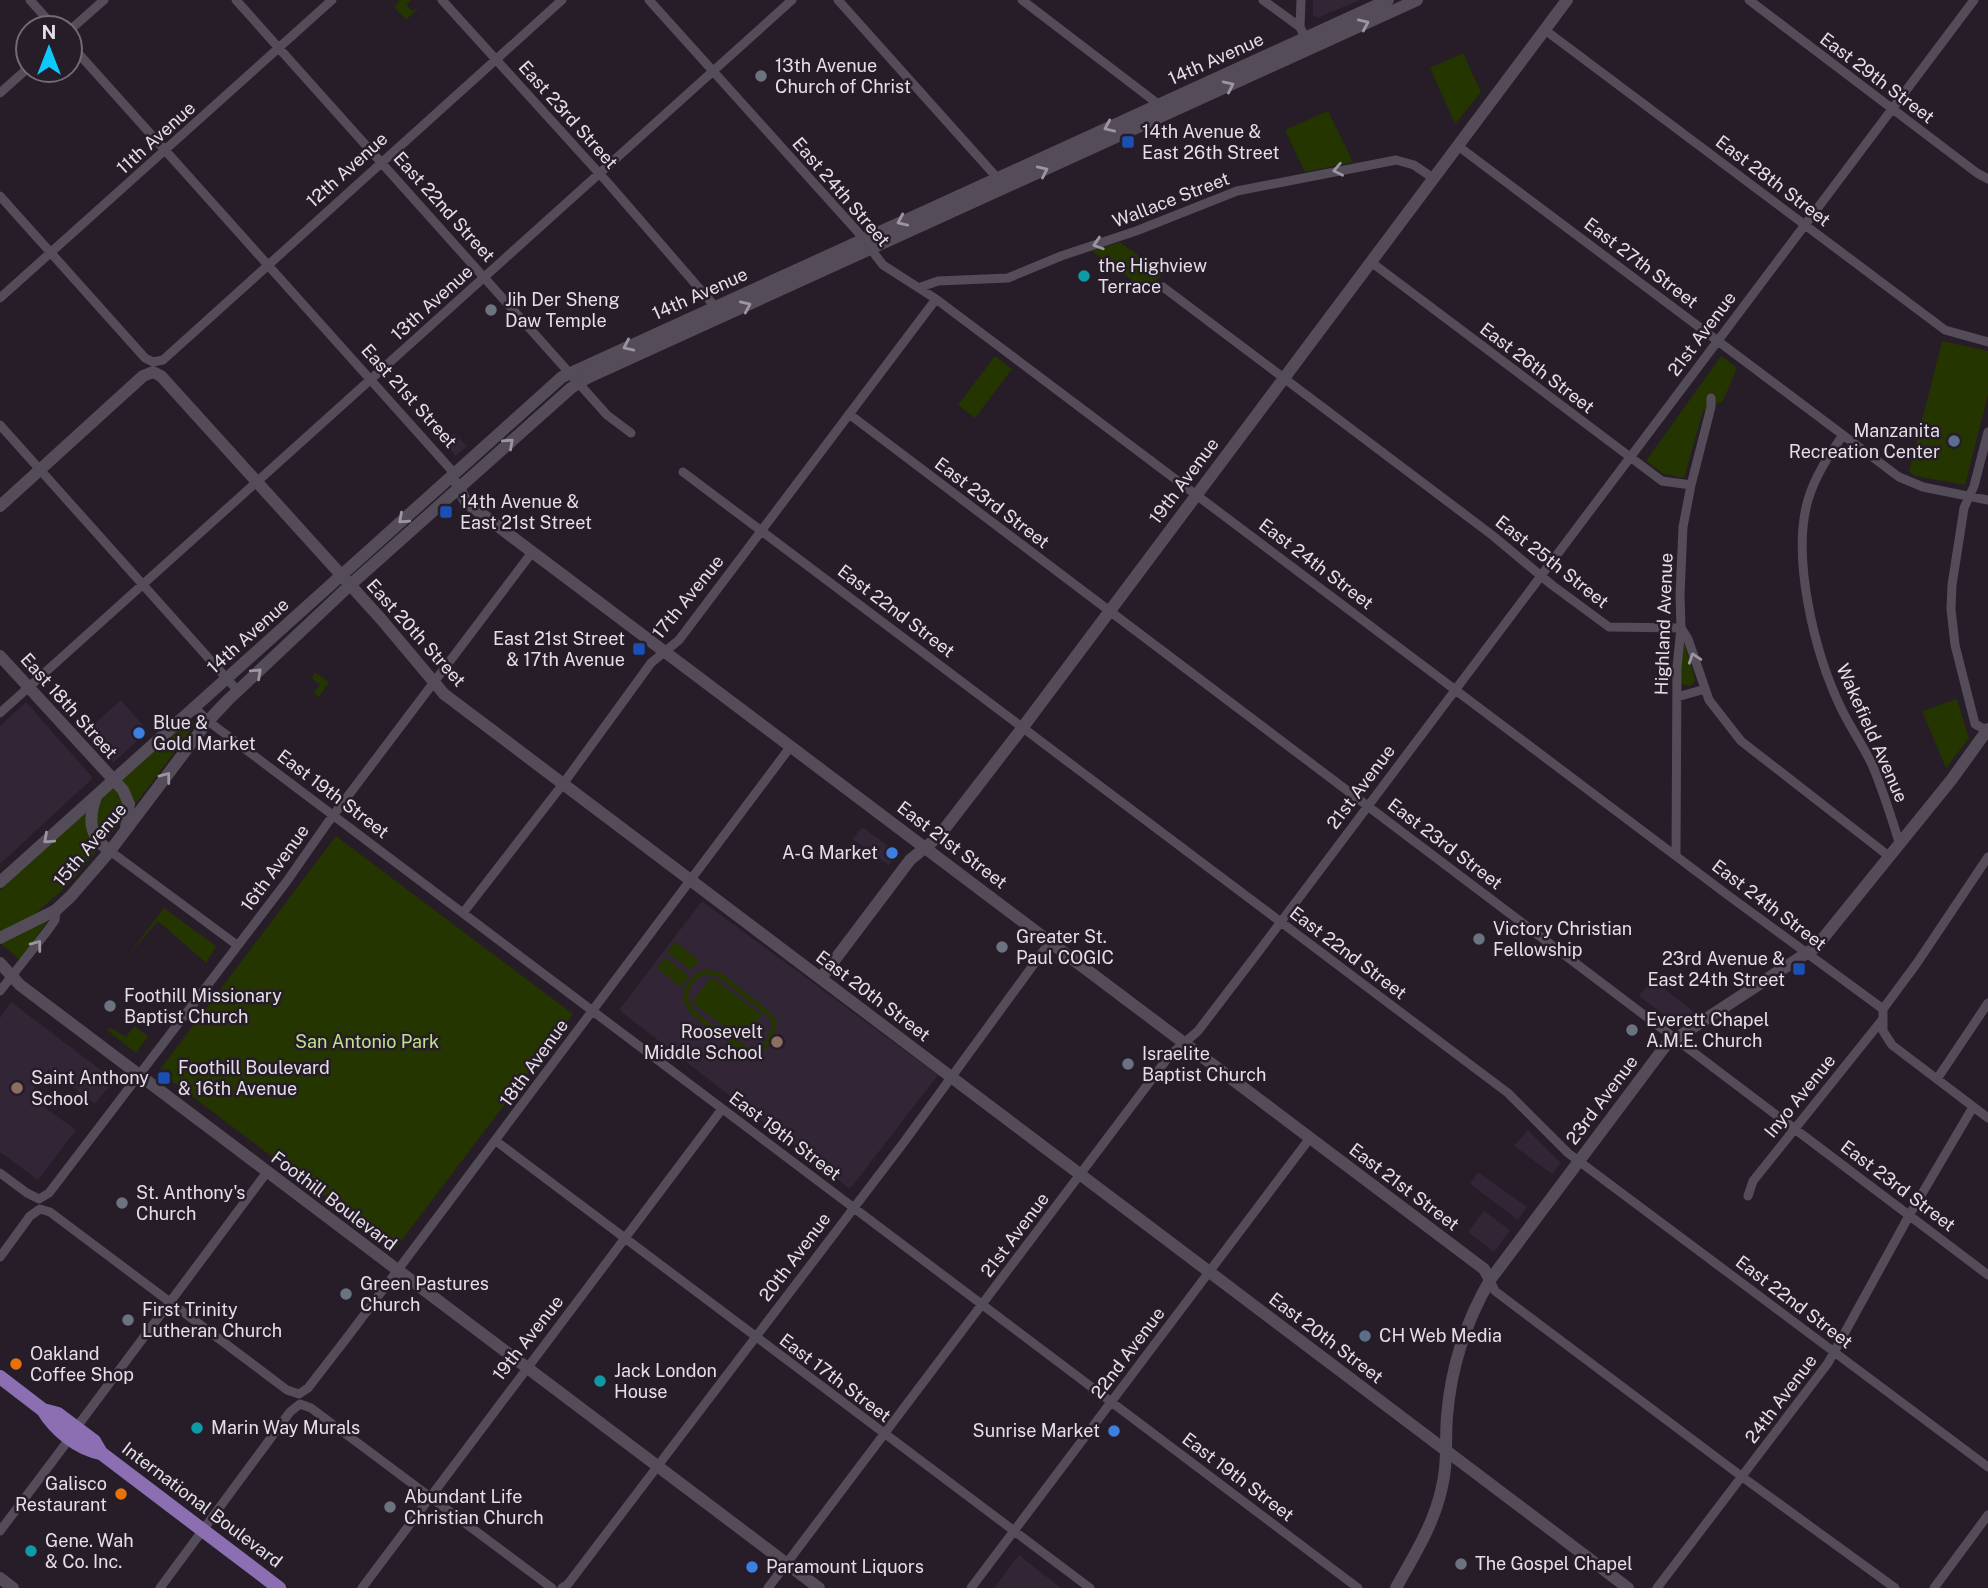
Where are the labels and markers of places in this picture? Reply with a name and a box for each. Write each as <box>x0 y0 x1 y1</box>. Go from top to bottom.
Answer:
place label: 13th Avenue Church of Christ <box>775 55 911 97</box>
marker: 13th Avenue Church of Christ <box>753 68 769 84</box>
place label: 14th Avenue & East 26th Street <box>1142 121 1279 163</box>
marker: 14th Avenue & East 26th Street <box>1120 134 1136 150</box>
place label: the Highview Terrace <box>1098 255 1207 297</box>
marker: the Highview Terrace <box>1076 268 1092 284</box>
place label: Jih Der Sheng Daw Temple <box>505 289 620 331</box>
marker: Jih Der Sheng Daw Temple <box>483 302 499 318</box>
place label: Manzanita Recreation Center <box>1789 420 1940 462</box>
marker: Manzanita Recreation Center <box>1946 433 1962 449</box>
place label: 14th Avenue & East 21st Street <box>460 491 592 533</box>
marker: 14th Avenue & East 21st Street <box>438 504 454 520</box>
place label: East 21st Street & 17th Avenue <box>493 628 625 670</box>
marker: East 21st Street & 17th Avenue <box>631 641 647 657</box>
place label: Blue & Gold Market <box>153 712 256 754</box>
marker: Blue & Gold Market <box>131 725 147 741</box>
place label: A-G Market <box>782 842 878 863</box>
marker: A-G Market <box>884 845 900 861</box>
place label: Victory Christian Fellowship <box>1493 918 1632 960</box>
place label: Greater St. Paul COGIC <box>1016 926 1114 968</box>
marker: Victory Christian Fellowship <box>1471 931 1487 947</box>
marker: Greater St. Paul COGIC <box>994 939 1010 955</box>
place label: 23rd Avenue & East 24th Street <box>1647 948 1785 990</box>
marker: 23rd Avenue & East 24th Street <box>1791 961 1807 977</box>
place label: Foothill Missionary Baptist Church <box>124 985 282 1027</box>
marker: Foothill Missionary Baptist Church <box>102 998 118 1014</box>
place label: Everett Chapel A.M.E. Church <box>1646 1009 1769 1051</box>
place label: Roosevelt Middle School <box>644 1021 763 1063</box>
marker: Everett Chapel A.M.E. Church <box>1624 1022 1640 1038</box>
marker: Roosevelt Middle School <box>769 1034 785 1050</box>
place label: Israelite Baptist Church <box>1142 1043 1266 1085</box>
marker: Israelite Baptist Church <box>1120 1056 1136 1072</box>
place label: Foothill Boulevard & 16th Avenue <box>178 1057 330 1099</box>
place label: Saint Anthony School <box>31 1067 149 1109</box>
marker: Foothill Boulevard & 16th Avenue <box>156 1070 172 1086</box>
marker: Saint Anthony School <box>9 1080 25 1096</box>
place label: St. Anthony's Church <box>136 1182 245 1224</box>
marker: St. Anthony's Church <box>114 1195 130 1211</box>
place label: Green Pastures Church <box>360 1273 489 1315</box>
marker: Green Pastures Church <box>338 1286 354 1302</box>
place label: First Trinity Lutheran Church <box>142 1299 282 1341</box>
marker: First Trinity Lutheran Church <box>120 1312 136 1328</box>
place label: CH Web Media <box>1379 1325 1502 1346</box>
marker: CH Web Media <box>1357 1328 1373 1344</box>
place label: Oakland Coffee Shop <box>30 1343 134 1385</box>
marker: Oakland Coffee Shop <box>8 1356 24 1372</box>
place label: Jack London House <box>614 1360 717 1402</box>
marker: Jack London House <box>592 1373 608 1389</box>
place label: Marin Way Murals <box>211 1417 360 1438</box>
marker: Marin Way Murals <box>189 1420 205 1436</box>
place label: Sunrise Market <box>973 1420 1100 1441</box>
marker: Sunrise Market <box>1106 1423 1122 1439</box>
place label: Galisco Restaurant <box>15 1473 107 1515</box>
marker: Galisco Restaurant <box>113 1486 129 1502</box>
place label: Abundant Life Christian Church <box>404 1486 544 1528</box>
marker: Abundant Life Christian Church <box>382 1499 398 1515</box>
place label: Gene. Wah & Co. Inc. <box>45 1530 134 1572</box>
marker: Gene. Wah & Co. Inc. <box>23 1543 39 1559</box>
place label: The Gospel Chapel <box>1475 1553 1633 1574</box>
place label: Paramount Liquors <box>766 1556 924 1577</box>
marker: The Gospel Chapel <box>1453 1556 1469 1572</box>
marker: Paramount Liquors <box>744 1559 760 1575</box>

